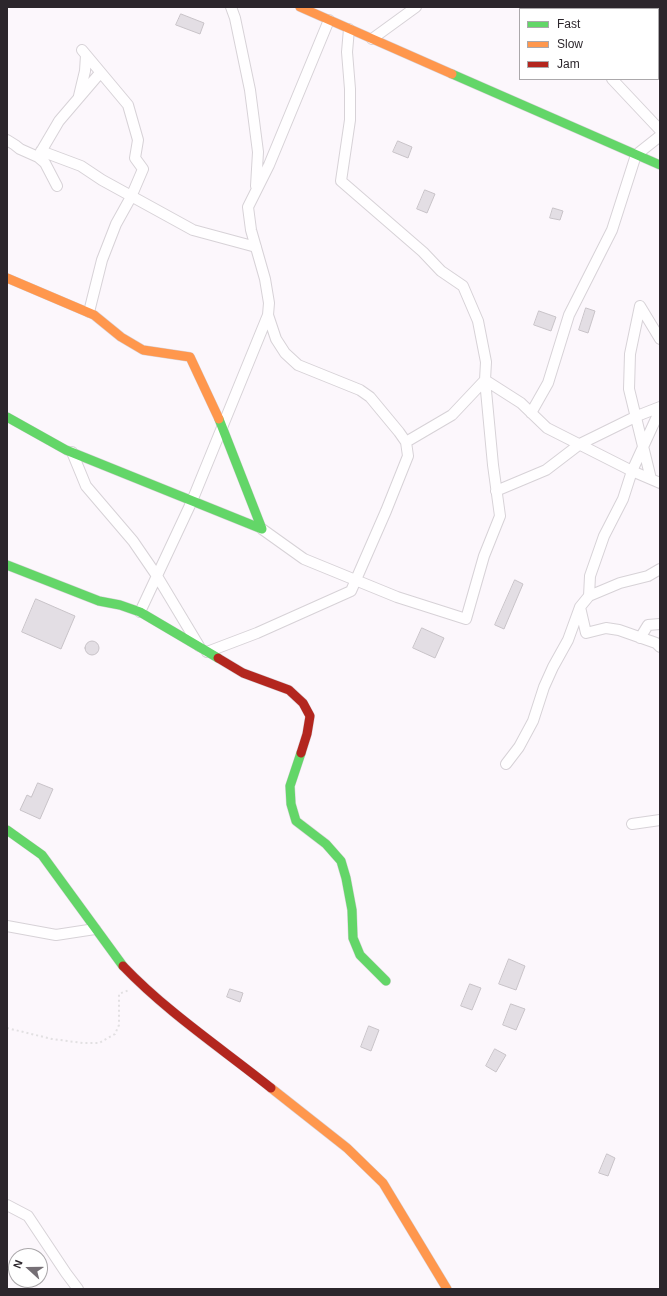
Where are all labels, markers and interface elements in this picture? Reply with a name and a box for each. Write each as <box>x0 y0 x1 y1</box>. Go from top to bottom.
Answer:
legend <box>519 8 659 80</box>
text: Fast <box>557 17 580 31</box>
text: Slow <box>557 37 583 51</box>
text: Jam <box>557 57 580 71</box>
north arrow <box>8 1248 48 1288</box>
text: N <box>11 1258 25 1270</box>

